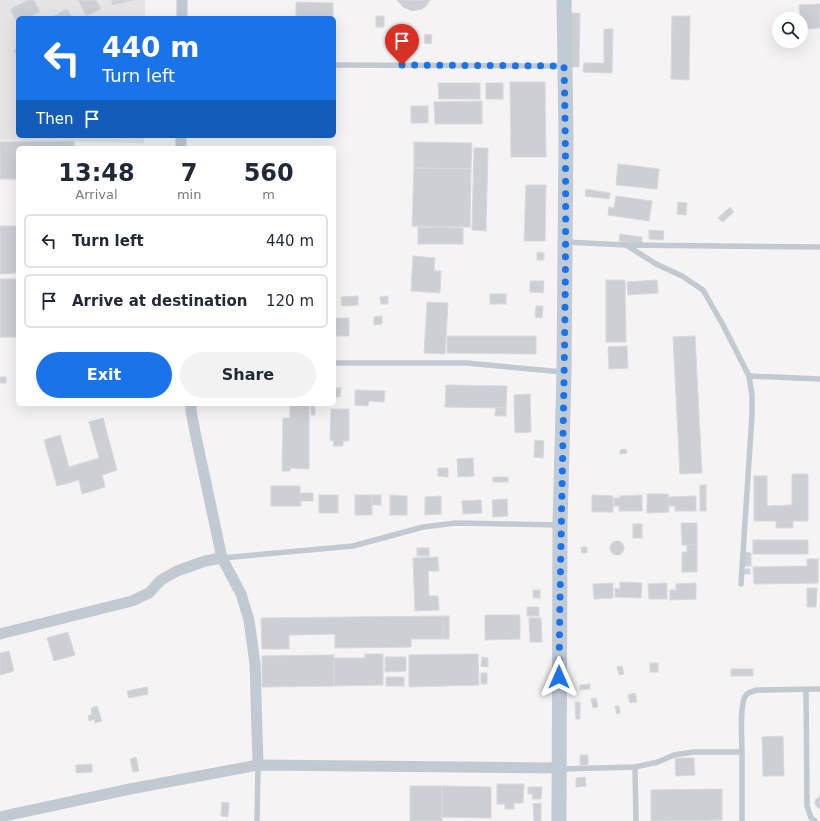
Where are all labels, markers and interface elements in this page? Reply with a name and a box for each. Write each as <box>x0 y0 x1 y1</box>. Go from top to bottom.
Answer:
map controls <box>772 12 808 48</box>
button: search <box>772 12 808 48</box>
pin <box>385 24 419 65</box>
icon: arrive <box>391 30 413 52</box>
text: 440 m <box>102 31 199 64</box>
icon: left <box>36 32 88 84</box>
text: Turn left <box>102 65 175 86</box>
icon: arrive <box>81 108 103 130</box>
text: Then <box>36 110 73 128</box>
text: 13:48 <box>58 159 135 187</box>
text: 7 <box>181 159 197 187</box>
text: 560 <box>244 159 294 187</box>
text: Arrival <box>75 187 118 202</box>
text: min <box>177 187 201 202</box>
text: m <box>262 187 275 202</box>
icon: left <box>38 230 60 252</box>
text: Turn left <box>72 232 144 250</box>
text: 440 m <box>266 232 314 250</box>
icon: arrive <box>38 290 60 312</box>
text: Arrive at destination <box>72 292 247 310</box>
text: 120 m <box>266 292 314 310</box>
button: Exit <box>36 352 172 398</box>
button: Share <box>180 352 316 398</box>
position arrow <box>538 656 580 698</box>

